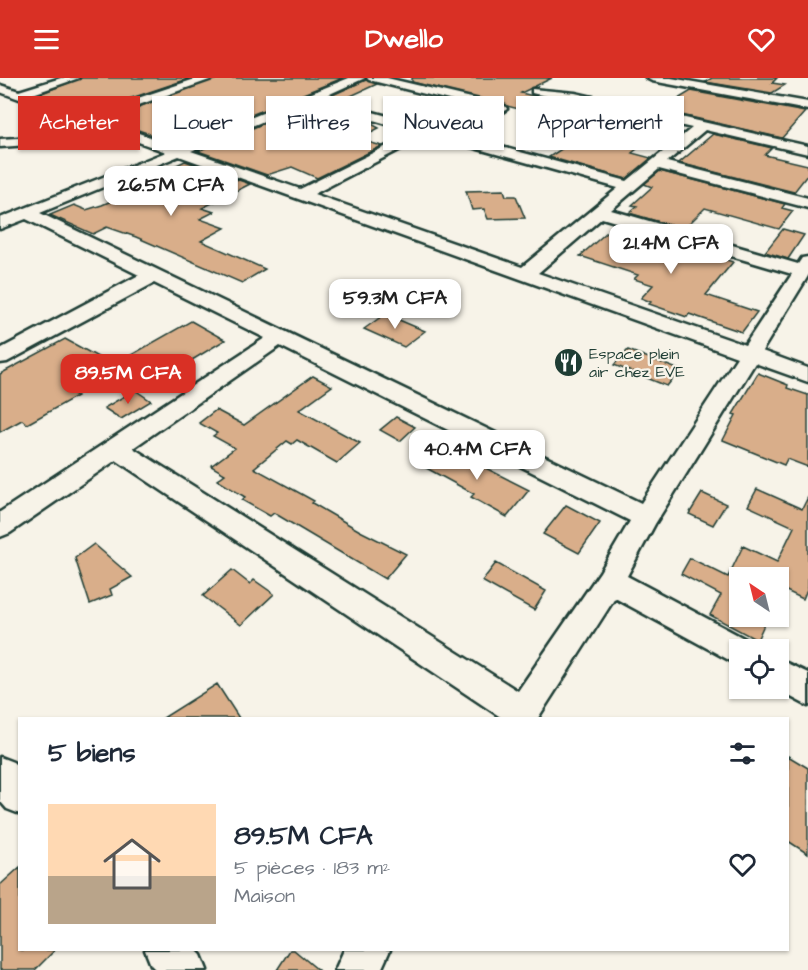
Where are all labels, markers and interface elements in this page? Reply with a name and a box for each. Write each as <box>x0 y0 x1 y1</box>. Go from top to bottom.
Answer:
text: Dwello <box>365 20 443 58</box>
icon: menu <box>30 23 63 56</box>
icon: heart <box>745 23 778 56</box>
chip: Acheter <box>18 96 140 150</box>
chip: Louer <box>152 96 254 150</box>
chip: Filtres <box>266 96 371 150</box>
chip: Nouveau <box>383 96 504 150</box>
chip: Appartement <box>516 96 684 150</box>
pin: 26.5M CFA <box>102 166 240 217</box>
text: 26.5M CFA <box>118 171 224 199</box>
pin: 21.4M CFA <box>602 224 740 275</box>
text: 21.4M CFA <box>623 229 719 257</box>
pin: 59.3M CFA <box>326 279 464 330</box>
text: 59.3M CFA <box>343 284 447 312</box>
place label: Espace plein air chez EVE <box>589 343 685 383</box>
restaurant icon: Espace plein air chez EVE <box>552 347 584 379</box>
pin: 89.5M CFA <box>59 354 197 405</box>
text: 89.5M CFA <box>75 359 181 387</box>
pin: 40.4M CFA <box>408 430 546 481</box>
text: 40.4M CFA <box>423 435 531 463</box>
north arrow <box>729 567 789 627</box>
map controls <box>729 567 789 699</box>
button: locate <box>729 639 789 699</box>
text: 5 biens <box>48 735 135 771</box>
icon: filters <box>726 737 759 770</box>
text: 89.5M CFA <box>234 818 373 854</box>
icon: home <box>96 828 168 900</box>
icon: heart <box>726 848 759 881</box>
text: 5 pièces · 183 m² <box>234 854 390 882</box>
text: Maison <box>234 882 295 910</box>

